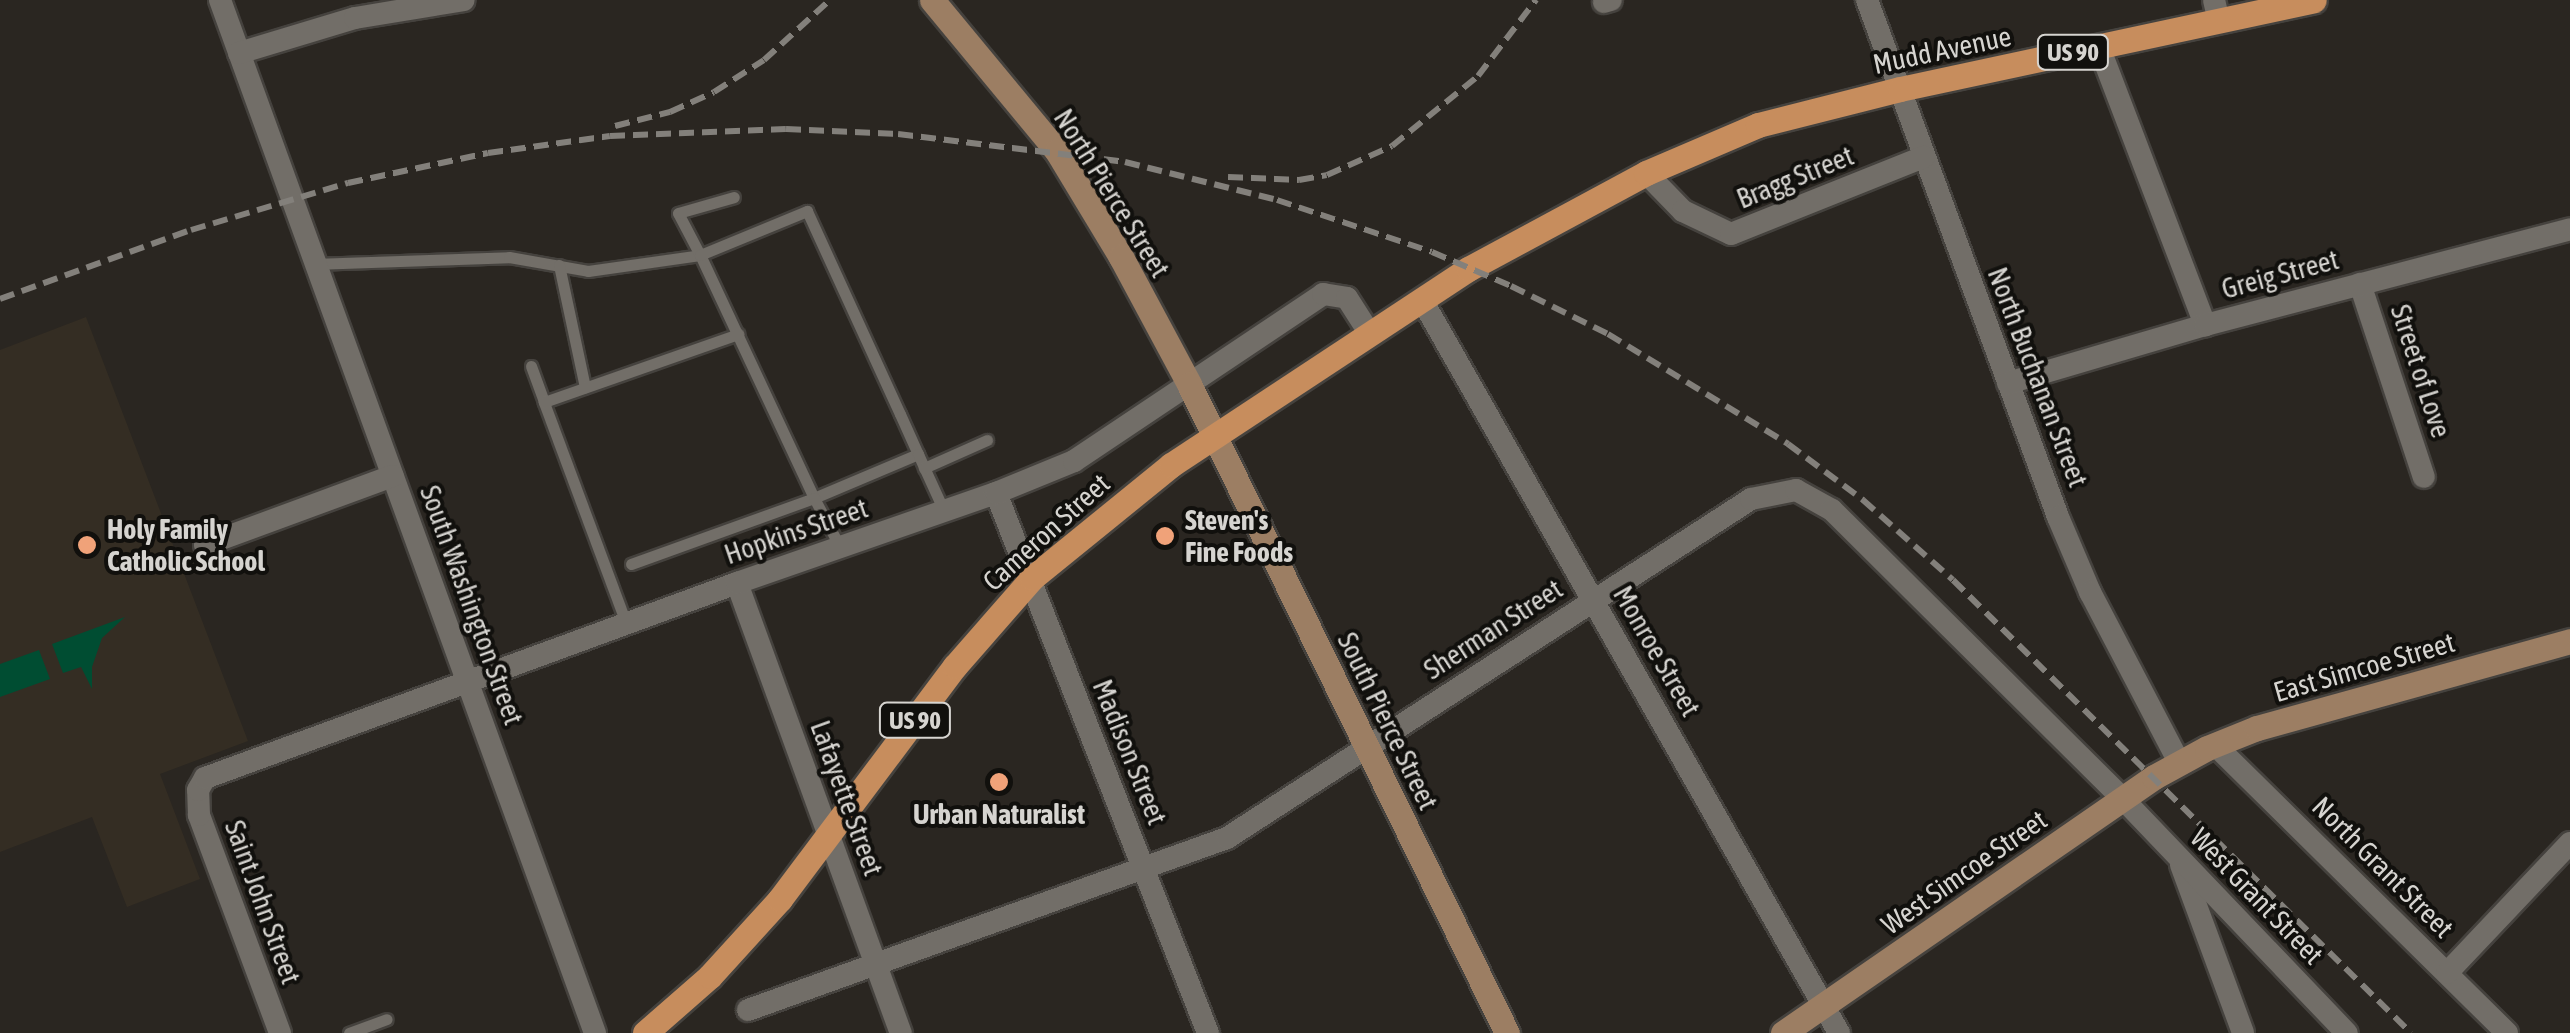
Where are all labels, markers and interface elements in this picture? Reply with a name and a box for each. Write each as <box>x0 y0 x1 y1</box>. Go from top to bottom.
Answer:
street label: Mudd Avenue <box>1870 19 2014 81</box>
road number: US 90 <box>2036 32 2110 72</box>
street label: North Pierce Street <box>1047 103 1177 283</box>
street label: Bragg Street <box>1732 138 1858 216</box>
street label: Greig Street <box>2218 242 2342 306</box>
street label: North Buchanan Street <box>1981 263 2095 491</box>
street label: Street of Love <box>2384 300 2458 442</box>
street label: Cameron Street <box>976 466 1116 598</box>
street label: South Washington Street <box>413 481 531 729</box>
street label: Hopkins Street <box>720 491 872 571</box>
place label: Steven's Fine Foods <box>1185 503 1293 569</box>
place label: Holy Family Catholic School <box>107 512 265 578</box>
marker: Steven's Fine Foods <box>1154 525 1176 547</box>
marker: Holy Family Catholic School <box>76 534 98 556</box>
street label: Sherman Street <box>1417 572 1569 686</box>
street label: Monroe Street <box>1606 580 1708 722</box>
street label: East Simcoe Street <box>2270 625 2458 709</box>
street label: South Pierce Street <box>1331 627 1445 815</box>
street label: Madison Street <box>1086 675 1174 829</box>
road number: US 90 <box>878 700 952 740</box>
street label: Lafayette Street <box>803 716 891 880</box>
marker: Urban Naturalist <box>988 771 1010 793</box>
street label: North Grant Street <box>2305 789 2461 945</box>
place label: Urban Naturalist <box>913 797 1085 831</box>
street label: West Simcoe Street <box>1875 803 2053 941</box>
street label: Saint John Street <box>218 816 308 988</box>
street label: West Grant Street <box>2184 821 2330 971</box>

